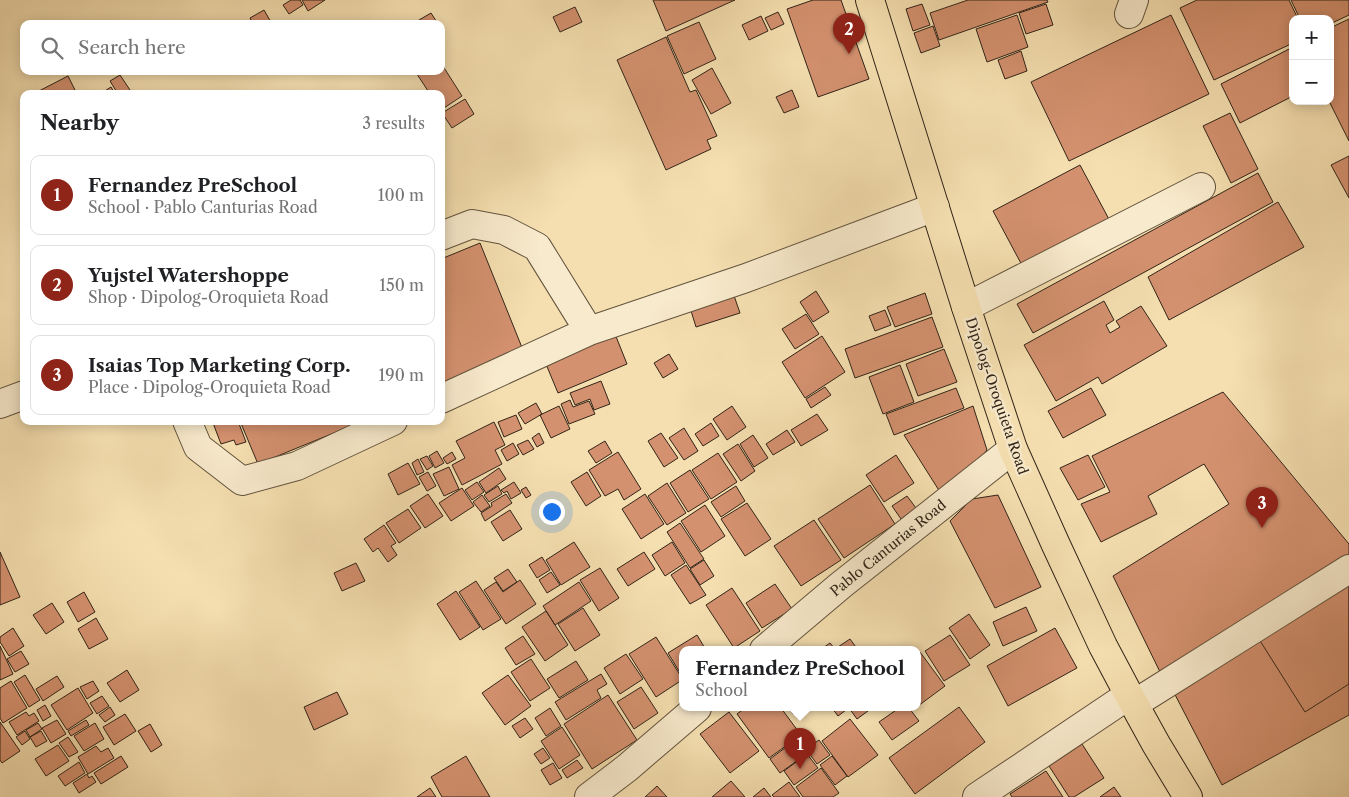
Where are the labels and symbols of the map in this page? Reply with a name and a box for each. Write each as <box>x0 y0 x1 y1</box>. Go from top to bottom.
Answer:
pin: 2 <box>833 13 865 54</box>
street label: Dipolog-Oroquieta Road <box>962 315 1033 477</box>
pin: 3 <box>1246 487 1278 528</box>
street label: Pablo Canturias Road <box>826 495 950 600</box>
your location <box>539 499 565 525</box>
pin: 1 <box>784 728 816 769</box>

